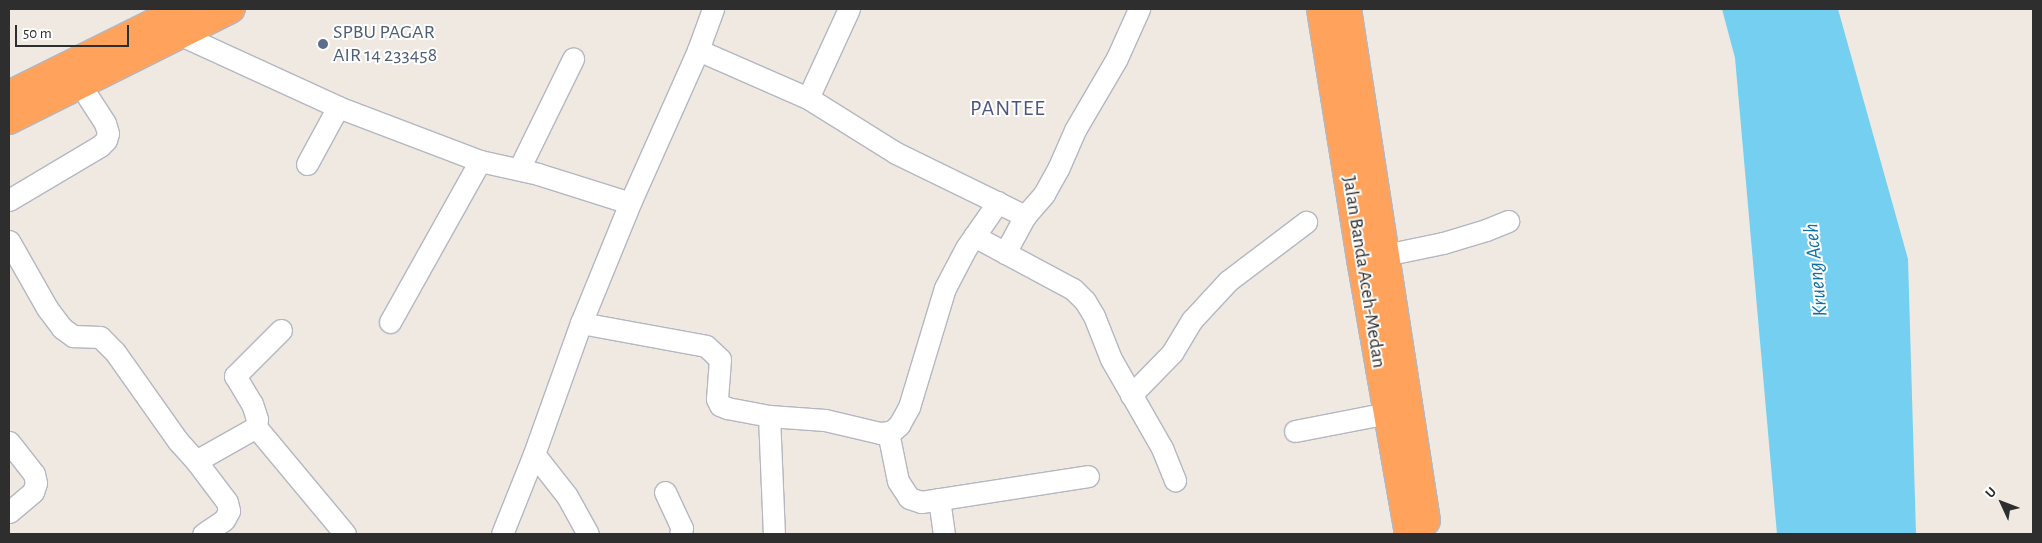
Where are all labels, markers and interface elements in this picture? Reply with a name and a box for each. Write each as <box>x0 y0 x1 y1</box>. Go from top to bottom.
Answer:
scale bar <box>18 15 131 47</box>
place label: SPBU PAGAR AIR 14 233458 <box>333 21 437 68</box>
text: 50 m <box>23 26 52 41</box>
marker: SPBU PAGAR AIR 14 233458 <box>317 38 329 50</box>
district label: PANTEE <box>969 96 1047 122</box>
street label: Jalan Banda Aceh-Medan <box>1337 174 1391 370</box>
water label: Krueng Aceh <box>1799 222 1833 318</box>
north arrow <box>1977 478 2027 528</box>
text: U <box>1983 485 1999 501</box>

